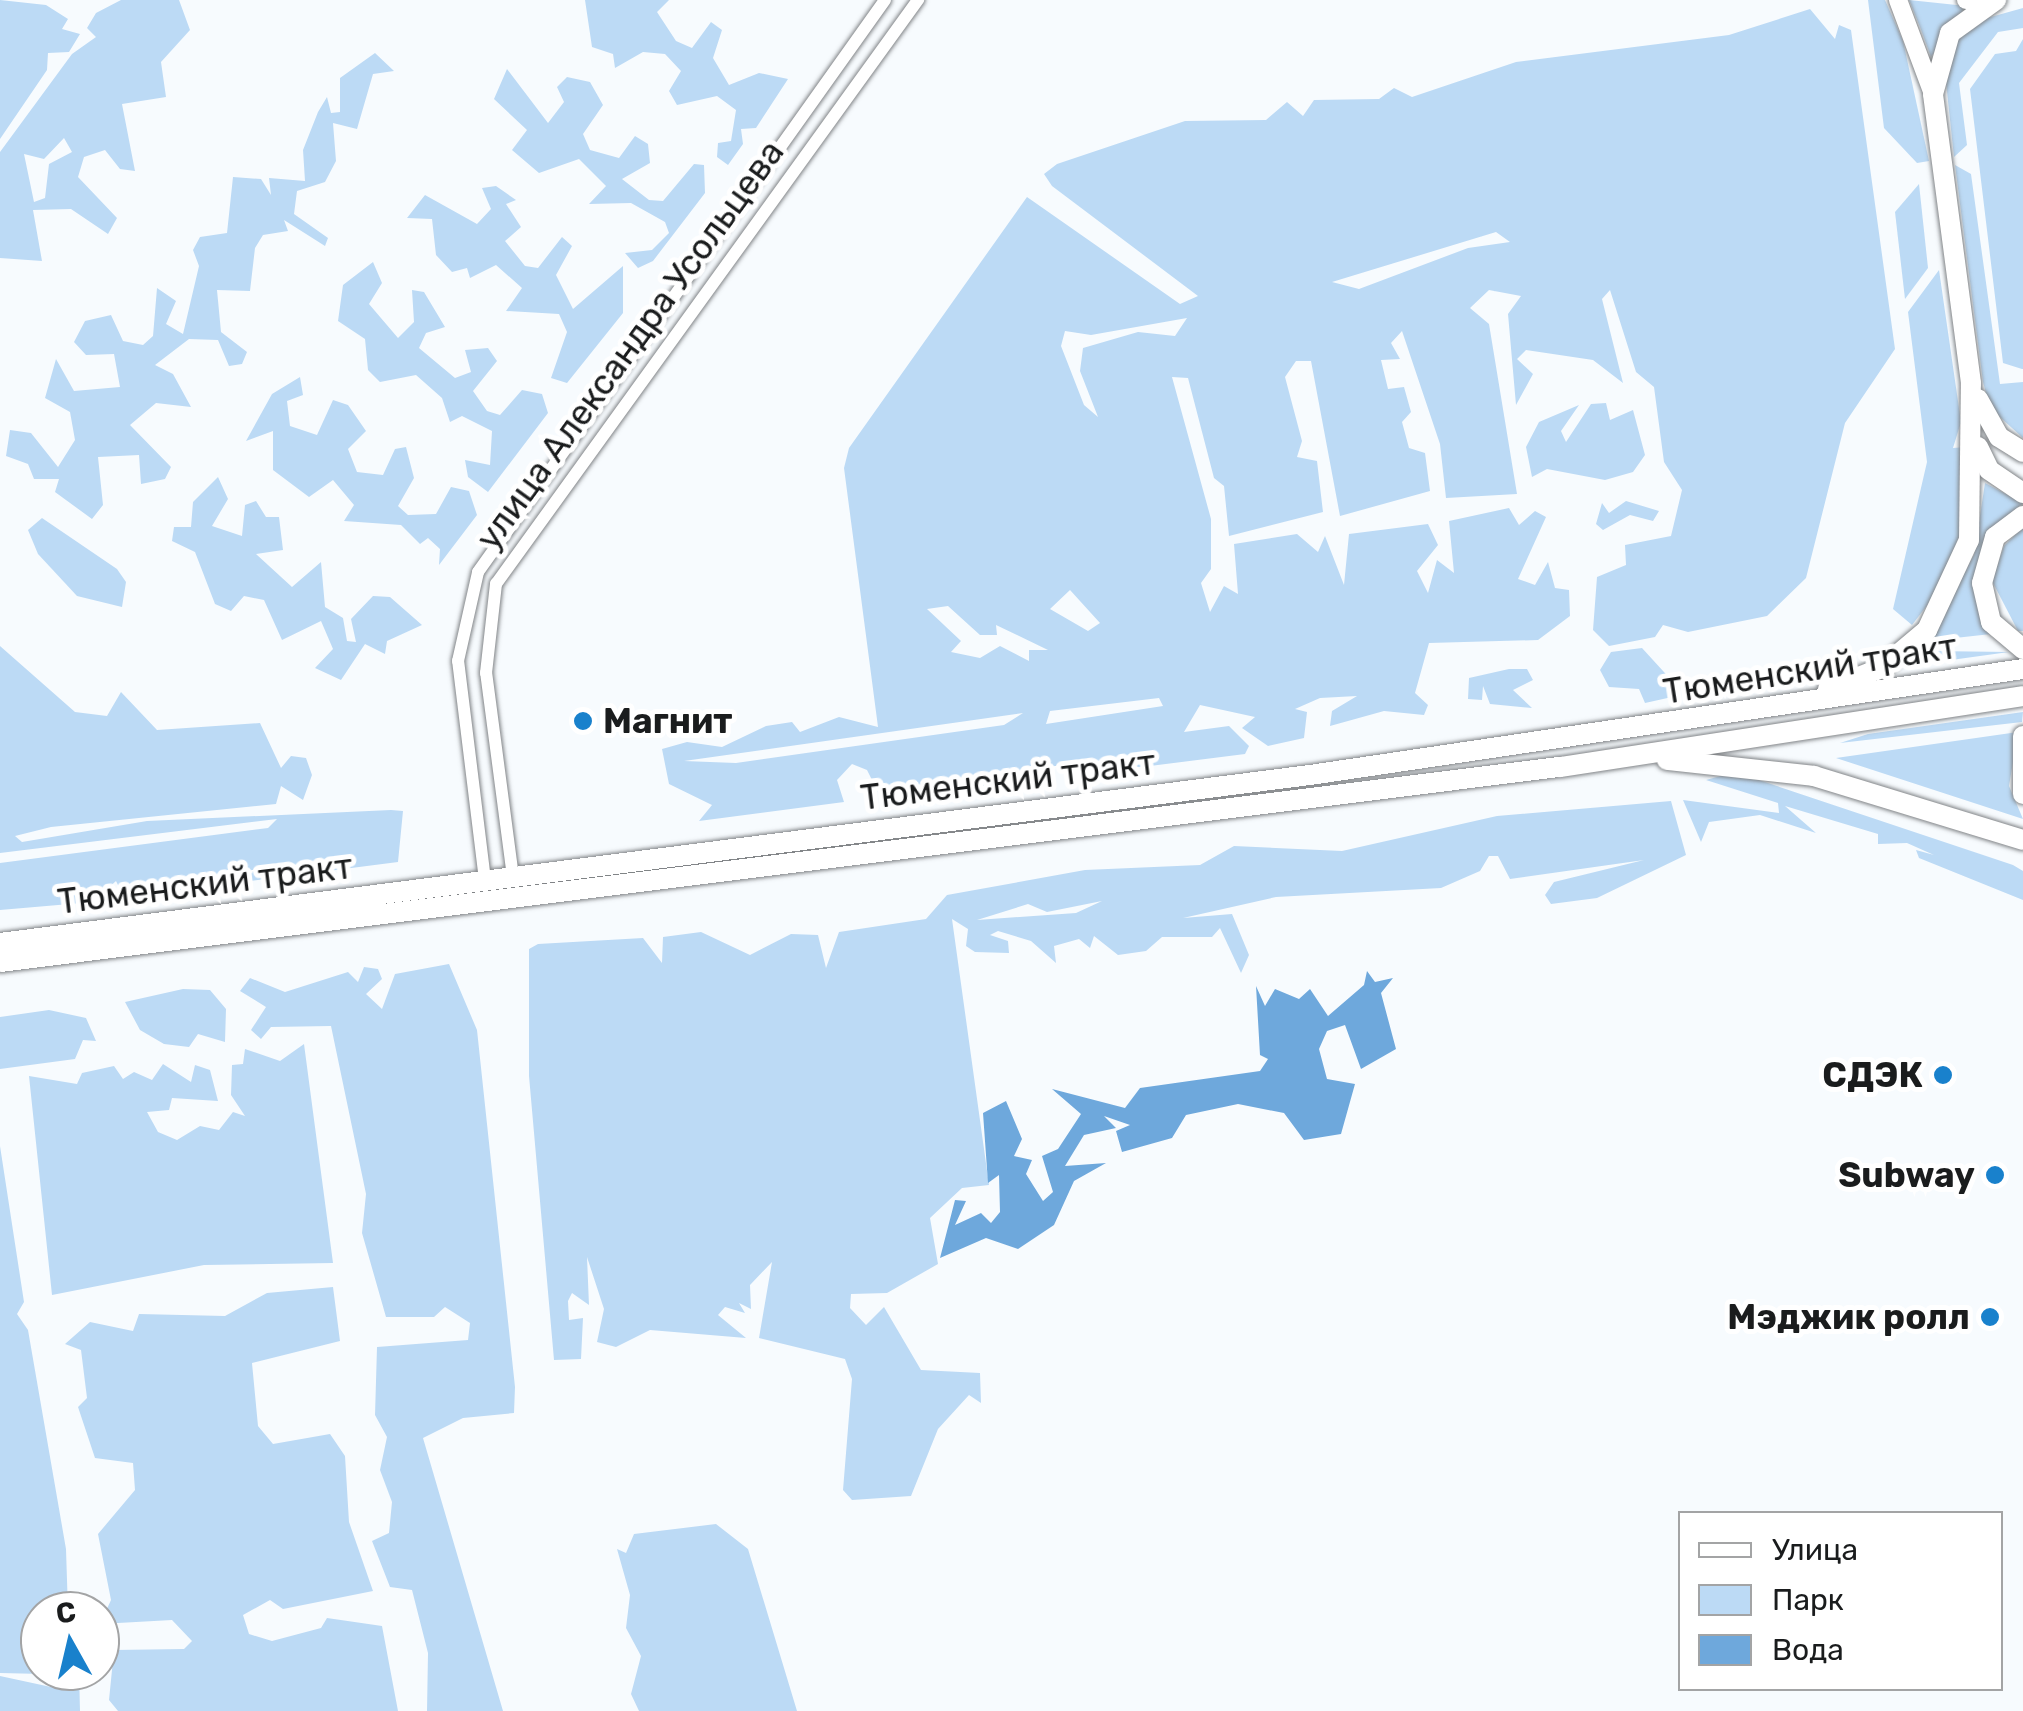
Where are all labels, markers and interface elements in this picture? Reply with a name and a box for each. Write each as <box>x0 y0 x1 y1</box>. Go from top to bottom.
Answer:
street label: улица Александра Усольцева <box>467 132 793 558</box>
street label: Тюменский тракт <box>1660 625 1960 713</box>
place label: Магнит <box>603 700 733 742</box>
marker: Магнит <box>572 710 594 732</box>
street label: Тюменский тракт <box>858 741 1158 819</box>
street label: Тюменский тракт <box>55 845 355 923</box>
place label: СДЭК <box>1822 1054 1923 1096</box>
marker: СДЭК <box>1932 1064 1954 1086</box>
place label: Subway <box>1838 1154 1975 1196</box>
marker: Subway <box>1984 1164 2006 1186</box>
place label: Мэджик ролл <box>1727 1296 1970 1338</box>
marker: Мэджик ролл <box>1979 1306 2001 1328</box>
legend <box>1678 1511 2003 1691</box>
text: Улица <box>1772 1532 1858 1568</box>
text: Парк <box>1772 1582 1844 1618</box>
north arrow <box>20 1591 120 1691</box>
text: С <box>54 1595 78 1630</box>
text: Вода <box>1772 1632 1844 1668</box>

